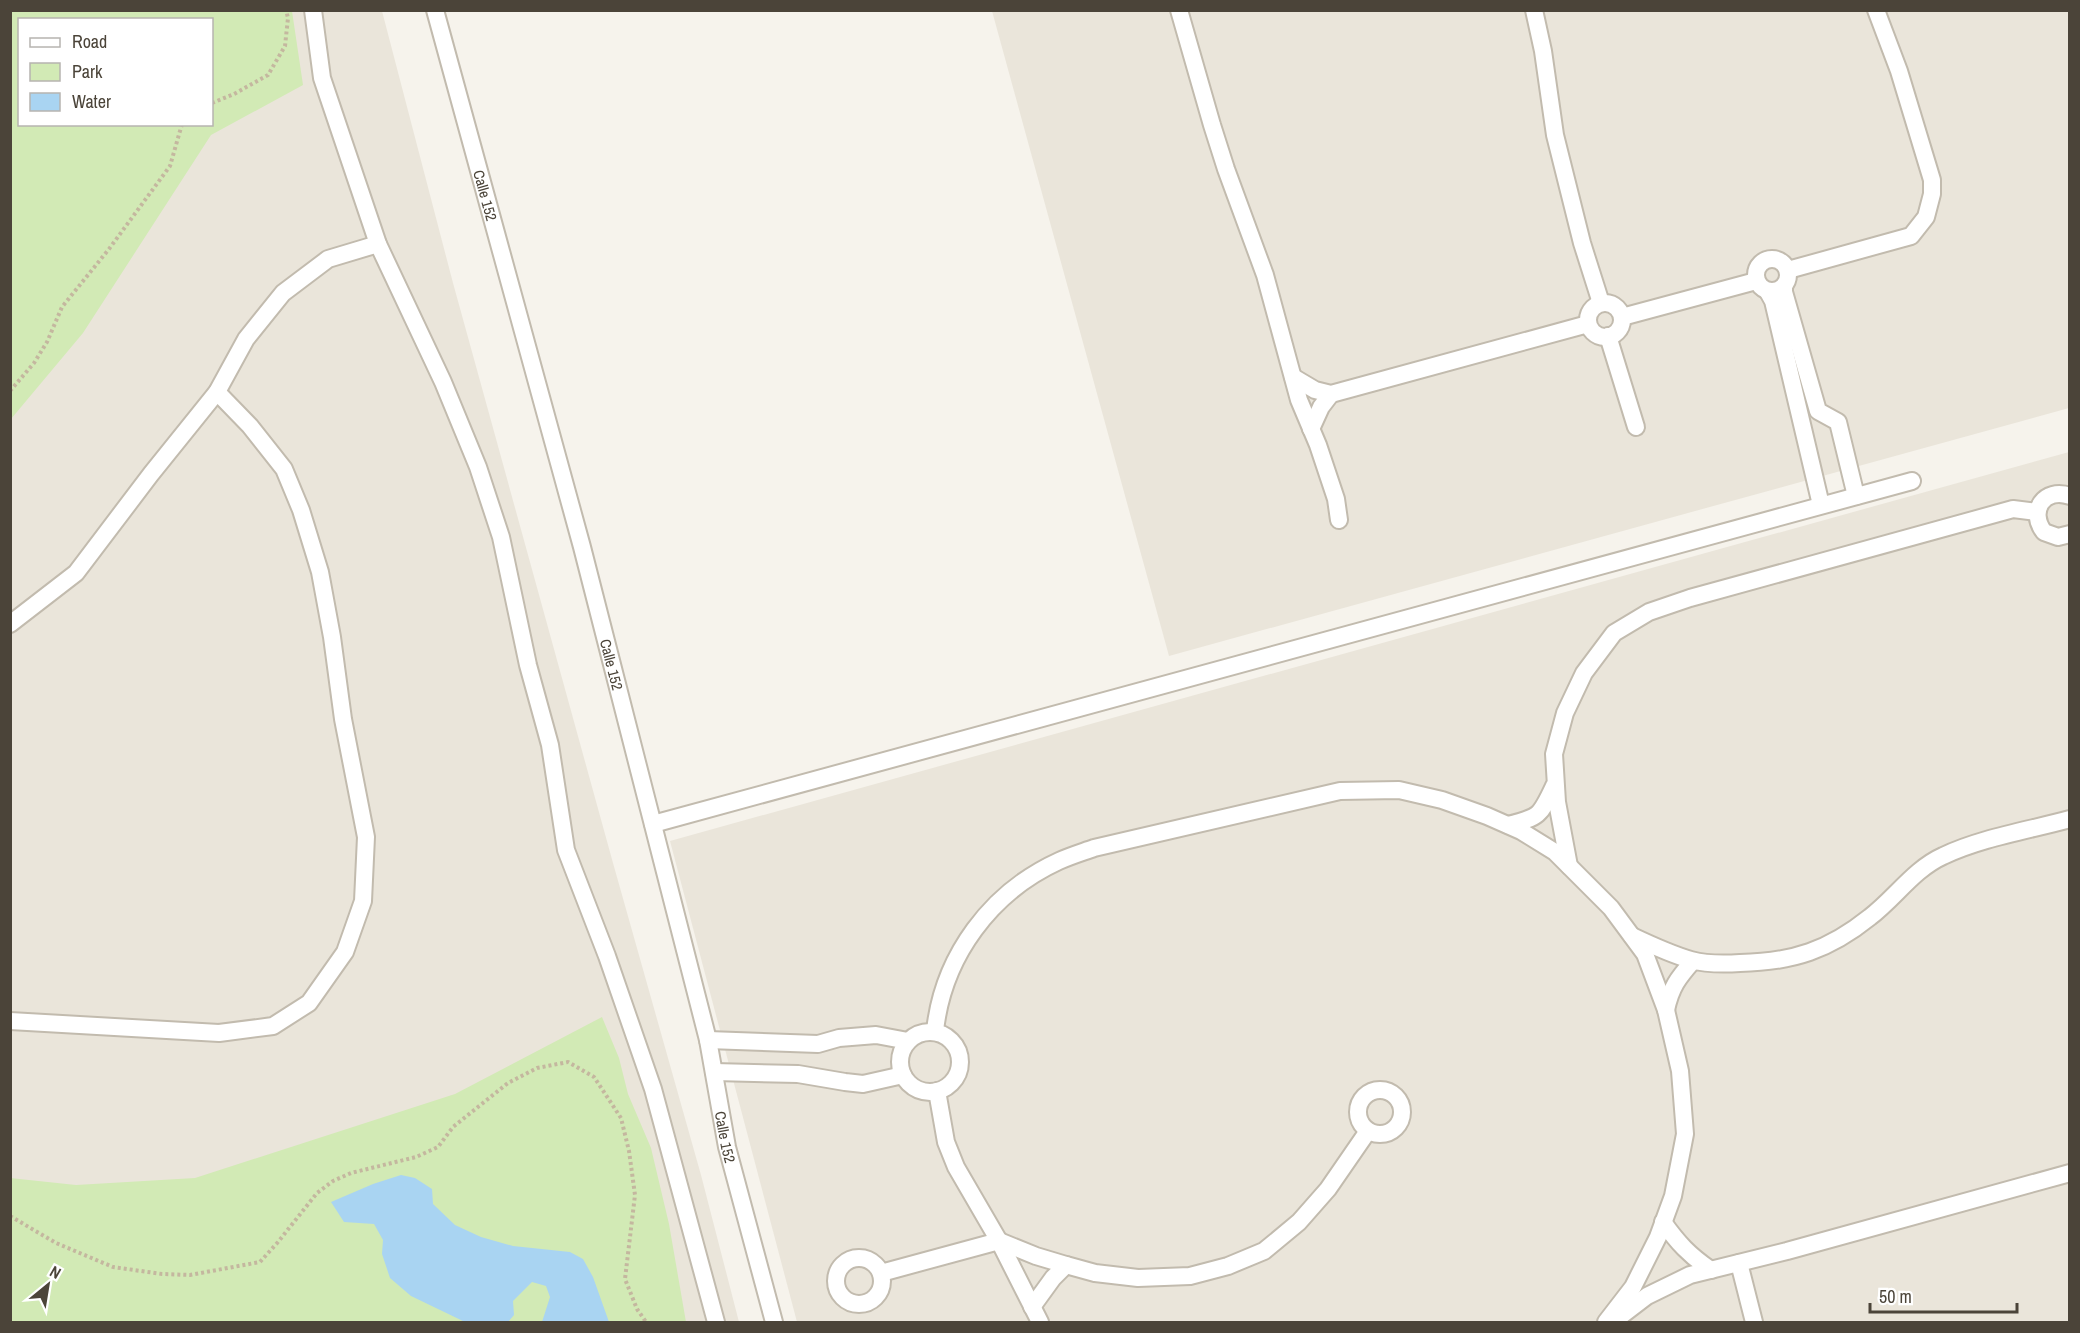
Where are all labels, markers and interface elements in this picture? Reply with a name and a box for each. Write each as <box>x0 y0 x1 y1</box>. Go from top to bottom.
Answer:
legend <box>18 18 213 126</box>
text: Road <box>72 29 107 54</box>
text: Park <box>72 59 103 84</box>
text: Water <box>72 89 111 114</box>
street label: Calle 152 <box>469 167 503 223</box>
street label: Calle 152 <box>595 637 629 692</box>
street label: Calle 152 <box>710 1109 741 1165</box>
north arrow <box>18 1255 78 1315</box>
text: N <box>46 1260 65 1284</box>
scale bar <box>1870 1276 2017 1314</box>
text: 50 m <box>1879 1284 1912 1309</box>

